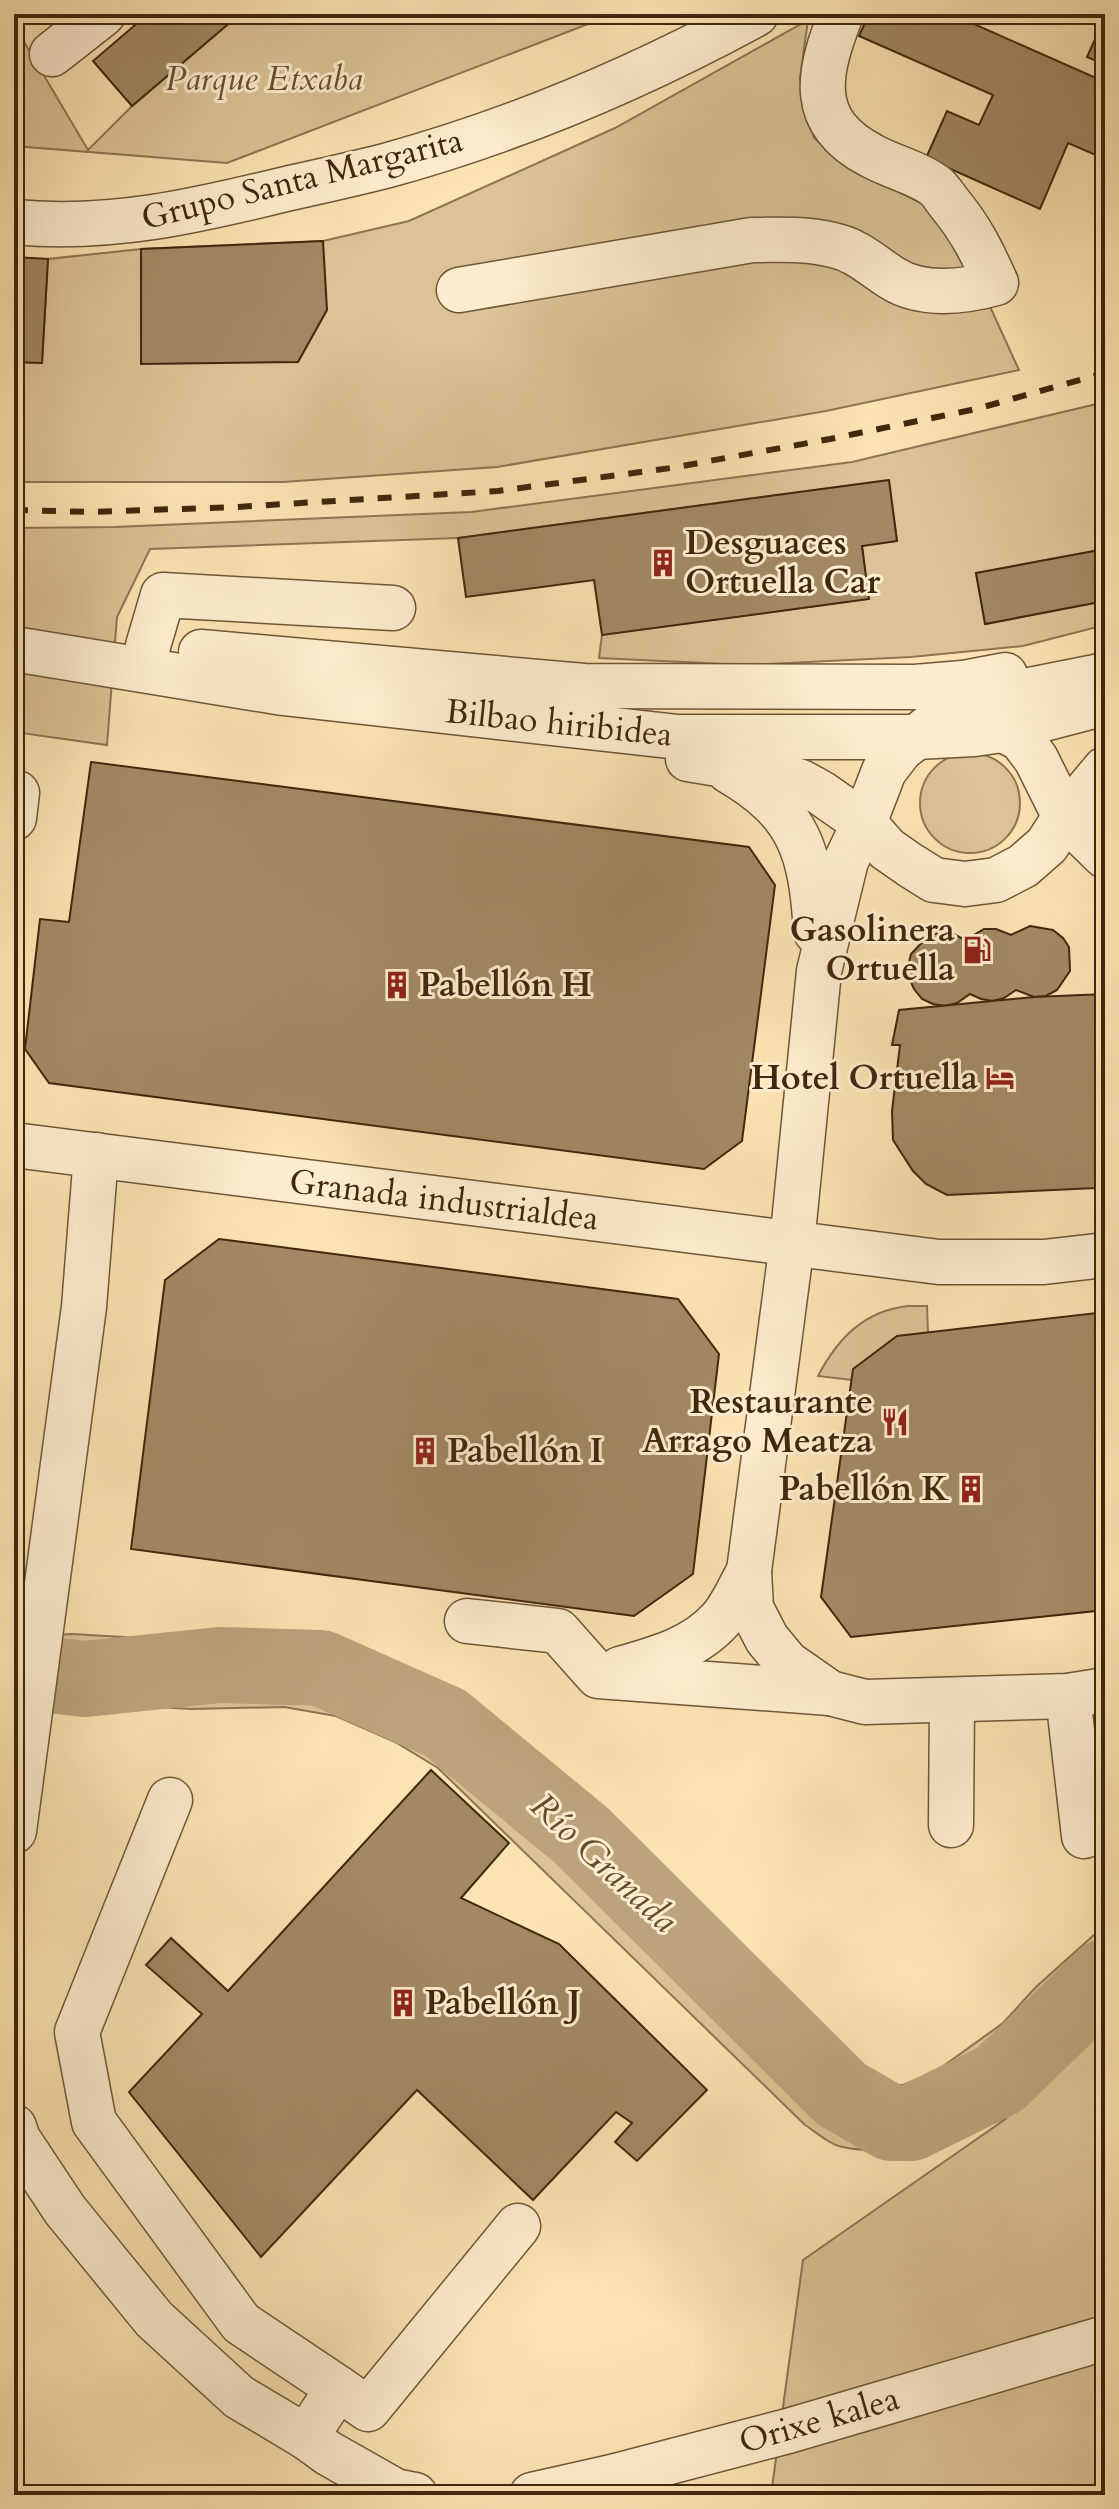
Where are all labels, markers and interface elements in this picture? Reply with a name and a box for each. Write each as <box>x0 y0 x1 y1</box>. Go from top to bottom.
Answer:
park label: Parque Etxaba <box>165 56 363 102</box>
street label: Grupo Santa Margarita <box>137 117 468 241</box>
place label: Desguaces Ortuella Car <box>685 520 881 605</box>
building icon: Desguaces Ortuella Car <box>648 548 678 578</box>
street label: Bilbao hiribidea <box>443 688 675 758</box>
place label: Gasolinera Ortuella <box>789 907 955 992</box>
fuel station icon: Gasolinera Ortuella <box>962 935 992 965</box>
place label: Pabellón H <box>419 962 592 1008</box>
building icon: Pabellón H <box>382 970 412 1000</box>
place label: Hotel Ortuella <box>751 1055 978 1101</box>
hotel icon: Hotel Ortuella <box>985 1063 1015 1093</box>
street label: Granada industrialdea <box>287 1158 602 1242</box>
place label: Restaurante Arrago Meatza <box>642 1379 873 1464</box>
restaurant icon: Restaurante Arrago Meatza <box>880 1407 910 1437</box>
place label: Pabellón I <box>447 1428 603 1474</box>
building icon: Pabellón I <box>410 1436 440 1466</box>
place label: Pabellón K <box>779 1466 949 1512</box>
building icon: Pabellón K <box>956 1474 986 1504</box>
water label: Río Granada <box>520 1782 688 1944</box>
place label: Pabellón J <box>425 1980 581 2026</box>
building icon: Pabellón J <box>388 1988 418 2018</box>
street label: Orixe kalea <box>734 2375 905 2465</box>

